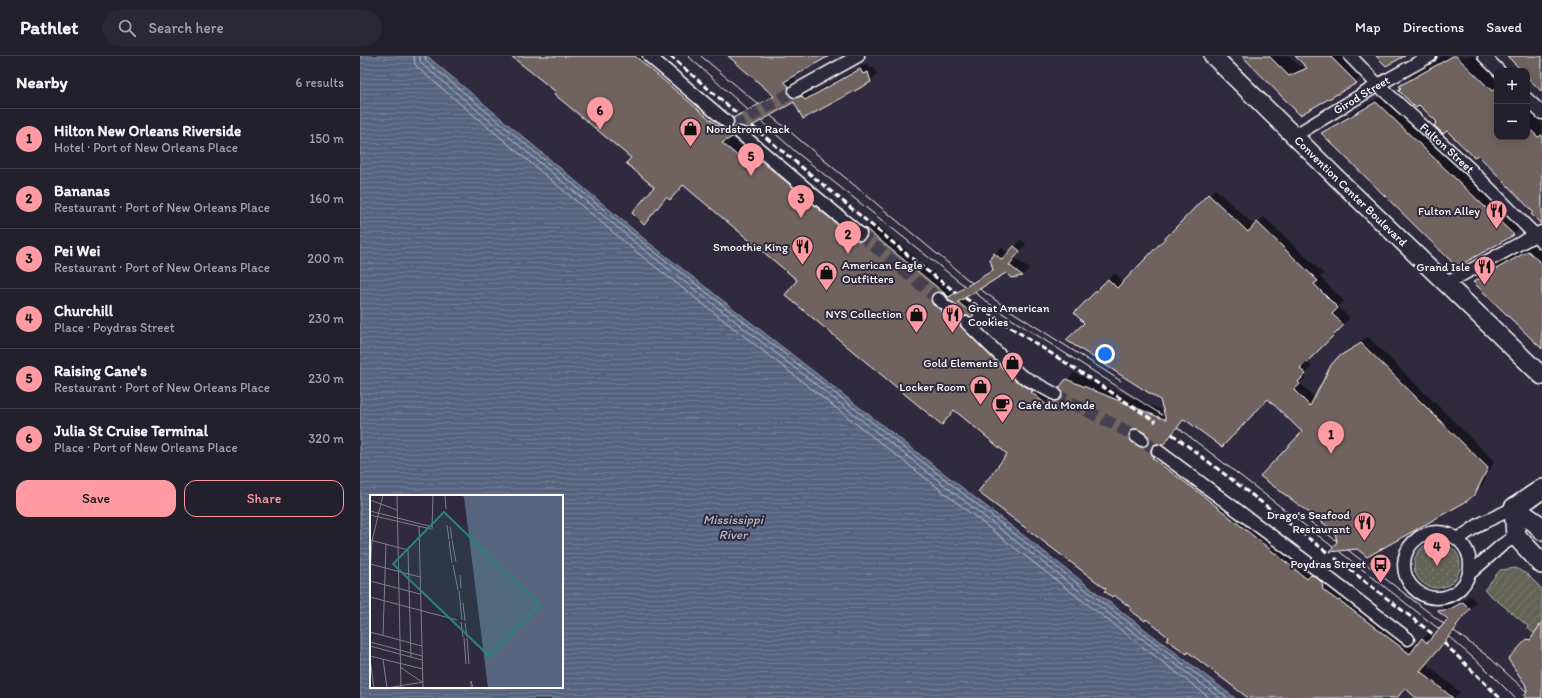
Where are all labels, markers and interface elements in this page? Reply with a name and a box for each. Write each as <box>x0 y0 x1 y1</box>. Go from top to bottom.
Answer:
search box <box>102 10 382 46</box>
text: Pathlet <box>20 16 78 39</box>
icon: search <box>116 17 138 39</box>
text: Search here <box>148 19 224 37</box>
text: Map <box>1355 19 1381 36</box>
text: Directions <box>1403 19 1464 36</box>
text: Saved <box>1486 19 1522 36</box>
map controls <box>1494 68 1530 140</box>
button: + <box>1494 68 1530 104</box>
text: Nearby <box>16 72 68 92</box>
street label: Girod Street <box>1331 73 1393 117</box>
text: 6 results <box>296 75 344 90</box>
pin: 6 <box>587 97 613 130</box>
button: − <box>1494 104 1530 140</box>
shop icon: Nordstrom Rack <box>678 116 704 149</box>
street label: Fulton Street <box>1417 120 1478 177</box>
text: Hilton New Orleans Riverside <box>54 122 241 140</box>
place label: Nordstrom Rack <box>706 122 790 136</box>
text: 1 <box>26 131 32 146</box>
text: 150 m <box>309 131 344 146</box>
street label: Convention Center Boulevard <box>1291 133 1410 250</box>
text: Hotel · Port of New Orleans Place <box>54 140 238 155</box>
pin: 5 <box>738 143 764 176</box>
text: Bananas <box>54 182 110 200</box>
pin: 3 <box>788 185 814 218</box>
text: 2 <box>26 191 32 206</box>
text: 160 m <box>309 191 344 206</box>
restaurant icon: Fulton Alley <box>1483 198 1509 231</box>
text: Restaurant · Port of New Orleans Place <box>54 200 270 215</box>
place label: Fulton Alley <box>1418 204 1480 218</box>
pin: 2 <box>835 221 861 254</box>
restaurant icon: Smoothie King <box>790 234 816 267</box>
place label: Smoothie King <box>713 240 789 254</box>
text: Pei Wei <box>54 242 100 260</box>
text: 3 <box>25 251 33 266</box>
text: 200 m <box>307 251 344 266</box>
restaurant icon: Grand Isle <box>1472 254 1498 287</box>
place label: American Eagle Outfitters <box>842 258 923 286</box>
shop icon: American Eagle Outfitters <box>814 259 840 292</box>
text: Restaurant · Port of New Orleans Place <box>54 260 270 275</box>
place label: Grand Isle <box>1416 260 1470 274</box>
shop icon: NYS Collection <box>904 301 930 334</box>
place label: Great American Cookies <box>968 301 1050 329</box>
text: Churchill <box>54 302 113 320</box>
restaurant icon: Great American Cookies <box>940 302 966 335</box>
place label: NYS Collection <box>826 307 903 321</box>
text: 4 <box>25 311 33 326</box>
text: 230 m <box>308 311 344 326</box>
text: Place · Poydras Street <box>54 320 175 335</box>
your location <box>1095 344 1115 364</box>
shop icon: Gold Elements <box>1000 350 1026 383</box>
place label: Gold Elements <box>923 356 998 370</box>
text: Raising Cane's <box>54 362 147 380</box>
text: 5 <box>26 371 32 386</box>
text: 230 m <box>308 371 344 386</box>
shop icon: Locker Room <box>968 374 994 407</box>
text: Restaurant · Port of New Orleans Place <box>54 380 270 395</box>
place label: Locker Room <box>899 380 966 394</box>
cafe icon: Café du Monde <box>989 392 1015 425</box>
place label: Café du Monde <box>1018 398 1095 412</box>
pin: 1 <box>1318 421 1344 454</box>
text: Julia St Cruise Terminal <box>54 422 208 440</box>
text: 6 <box>26 431 32 446</box>
text: 320 m <box>308 431 344 446</box>
text: Place · Port of New Orleans Place <box>54 440 238 455</box>
button: Save <box>16 480 176 517</box>
button: Share <box>184 480 344 517</box>
inset map <box>370 495 563 688</box>
place label: Drago's Seafood Restaurant <box>1267 508 1351 536</box>
restaurant icon: Drago's Seafood Restaurant <box>1352 509 1378 542</box>
water label: Mississippi River <box>703 512 765 542</box>
pin: 4 <box>1424 533 1450 566</box>
bus stop icon: Poydras Street <box>1368 551 1394 584</box>
place label: Poydras Street <box>1291 557 1366 571</box>

